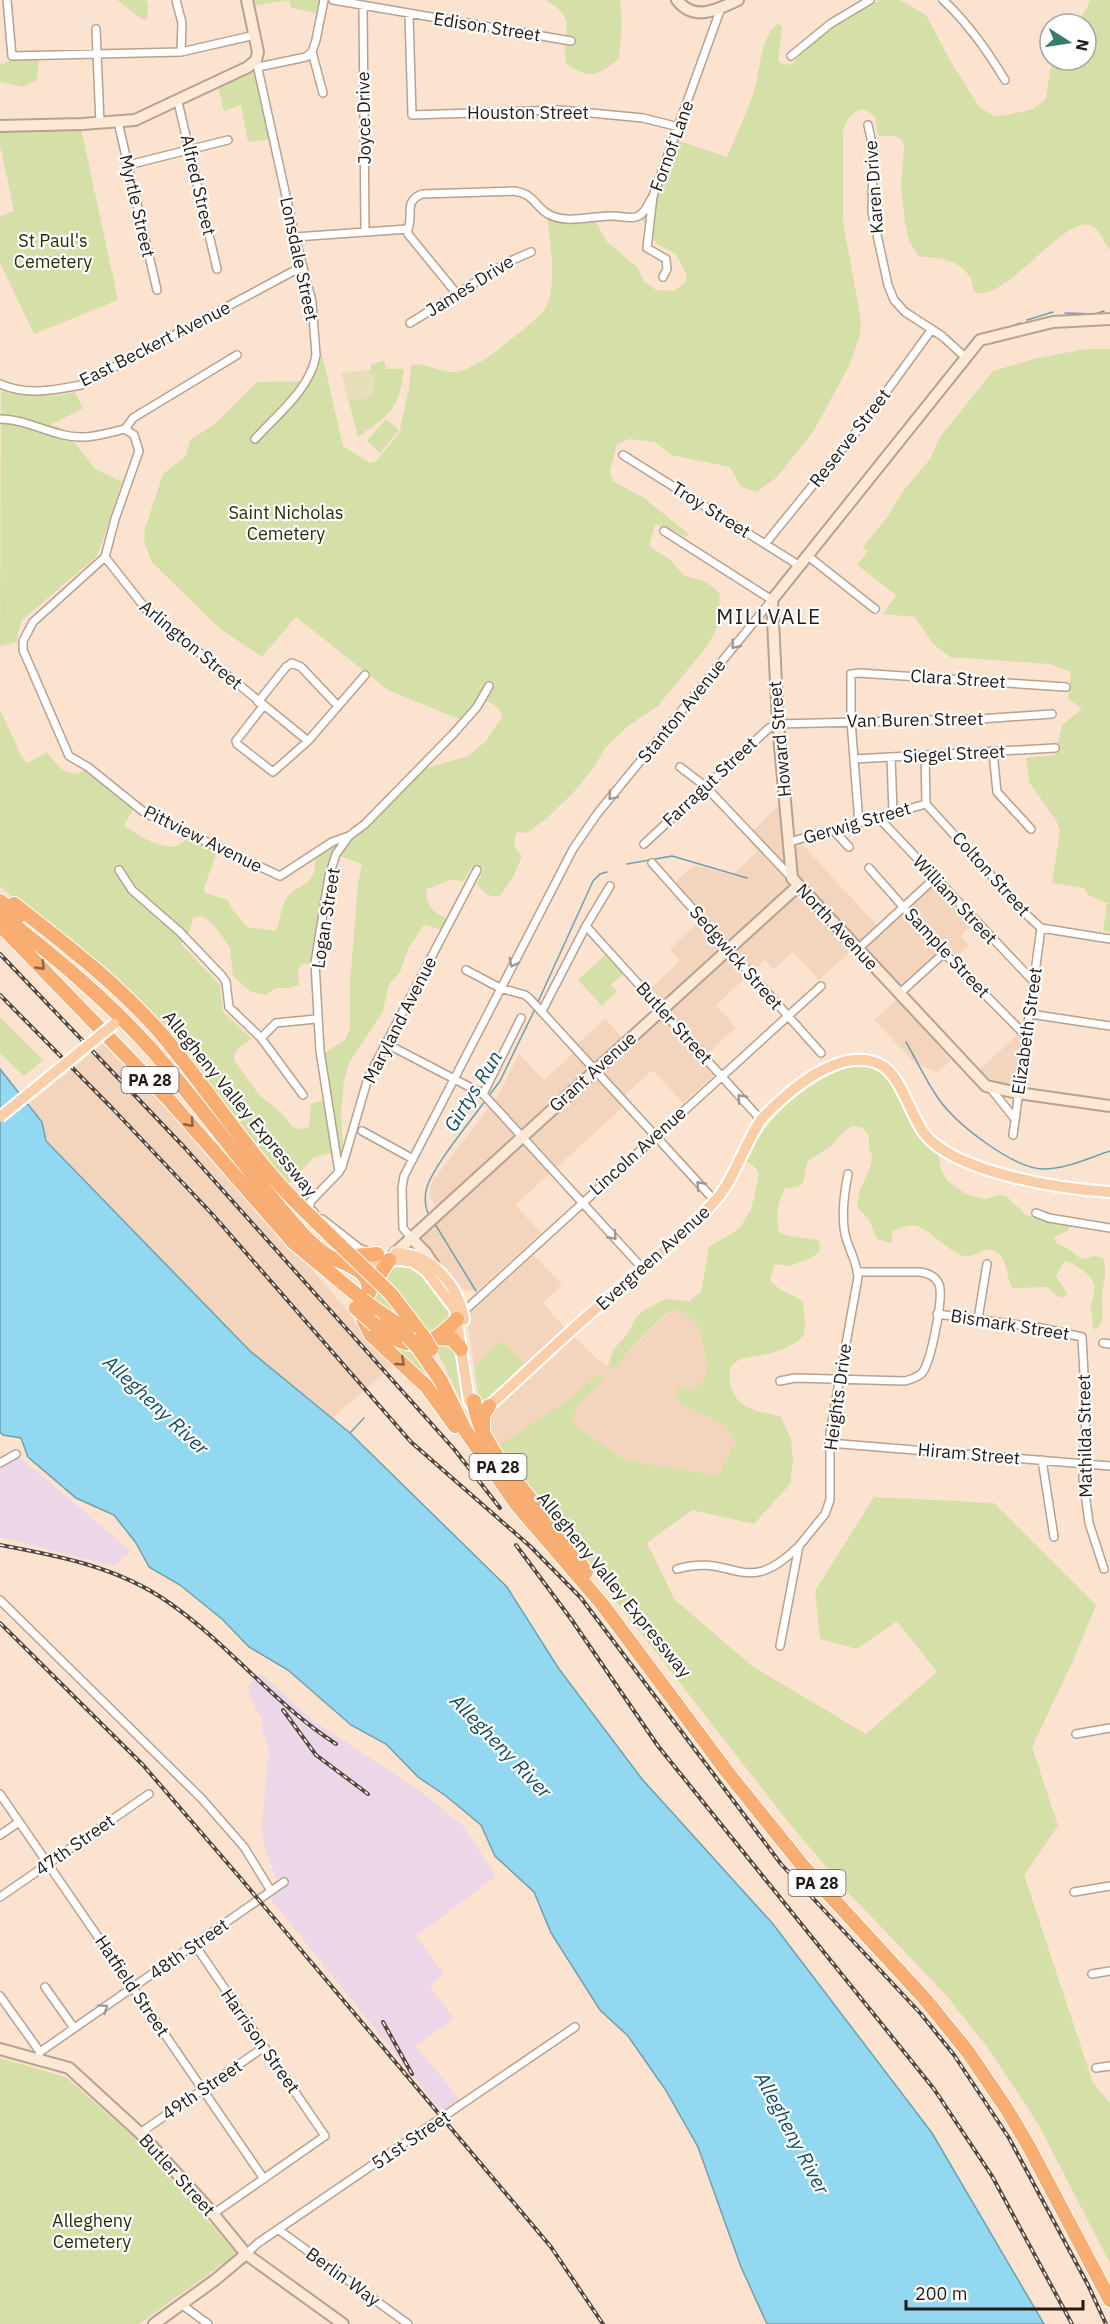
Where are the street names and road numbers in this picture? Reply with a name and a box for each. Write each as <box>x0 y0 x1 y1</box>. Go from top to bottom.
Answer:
street label: Edison Street <box>432 7 542 46</box>
street label: Joyce Drive <box>351 71 376 165</box>
street label: Fornof Lane <box>644 97 699 195</box>
street label: Houston Street <box>467 101 589 124</box>
street label: Alfred Street <box>176 132 221 238</box>
street label: Karen Drive <box>859 140 888 234</box>
street label: Myrtle Street <box>114 152 161 260</box>
street label: Lonsdale Street <box>275 195 324 323</box>
street label: James Drive <box>422 249 518 322</box>
street label: East Beckert Avenue <box>75 295 234 392</box>
street label: Reserve Street <box>804 384 895 492</box>
street label: Troy Street <box>668 476 755 543</box>
street label: Arlington Street <box>135 595 248 694</box>
street label: Stanton Avenue <box>633 654 731 767</box>
street label: Clara Street <box>910 664 1006 693</box>
street label: Howard Street <box>763 680 796 798</box>
street label: Van Buren Street <box>846 707 984 732</box>
street label: Farragut Street <box>657 732 762 831</box>
street label: Siegel Street <box>902 739 1006 768</box>
street label: Gerwig Street <box>801 796 913 849</box>
street label: Pittview Avenue <box>140 800 266 877</box>
street label: Colton Street <box>947 826 1035 921</box>
street label: William Street <box>908 850 1003 949</box>
street label: Logan Street <box>306 866 345 970</box>
street label: North Avenue <box>791 878 883 975</box>
street label: Sedgwick Street <box>685 901 788 1015</box>
street label: Sample Street <box>900 903 995 1002</box>
street label: Maryland Avenue <box>358 952 442 1087</box>
street label: Elizabeth Street <box>1006 966 1047 1096</box>
street label: Butler Street <box>631 977 717 1069</box>
street label: Allegheny Valley Expressway <box>158 1006 323 1201</box>
street label: Grant Avenue <box>544 1026 641 1117</box>
road number: PA 28 <box>122 1067 178 1093</box>
street label: Lincoln Avenue <box>585 1101 691 1200</box>
street label: Evergreen Avenue <box>591 1200 715 1315</box>
street label: Bismark Street <box>949 1304 1071 1345</box>
street label: Heights Drive <box>819 1342 856 1452</box>
street label: Mathilda Street <box>1072 1374 1097 1498</box>
street label: Hiram Street <box>917 1438 1021 1469</box>
road number: PA 28 <box>470 1454 526 1480</box>
street label: Allegheny Valley Expressway <box>532 1487 697 1682</box>
street label: 47th Street <box>31 1809 119 1880</box>
road number: PA 28 <box>788 1870 846 1896</box>
street label: 48th Street <box>145 1913 233 1984</box>
street label: Hatfield Street <box>90 1931 175 2041</box>
street label: Harrison Street <box>216 1984 305 2098</box>
street label: 49th Street <box>157 2054 246 2125</box>
street label: 51st Street <box>367 2105 455 2174</box>
street label: Butler Street <box>134 2129 220 2221</box>
street label: Berlin Way <box>302 2242 385 2311</box>

